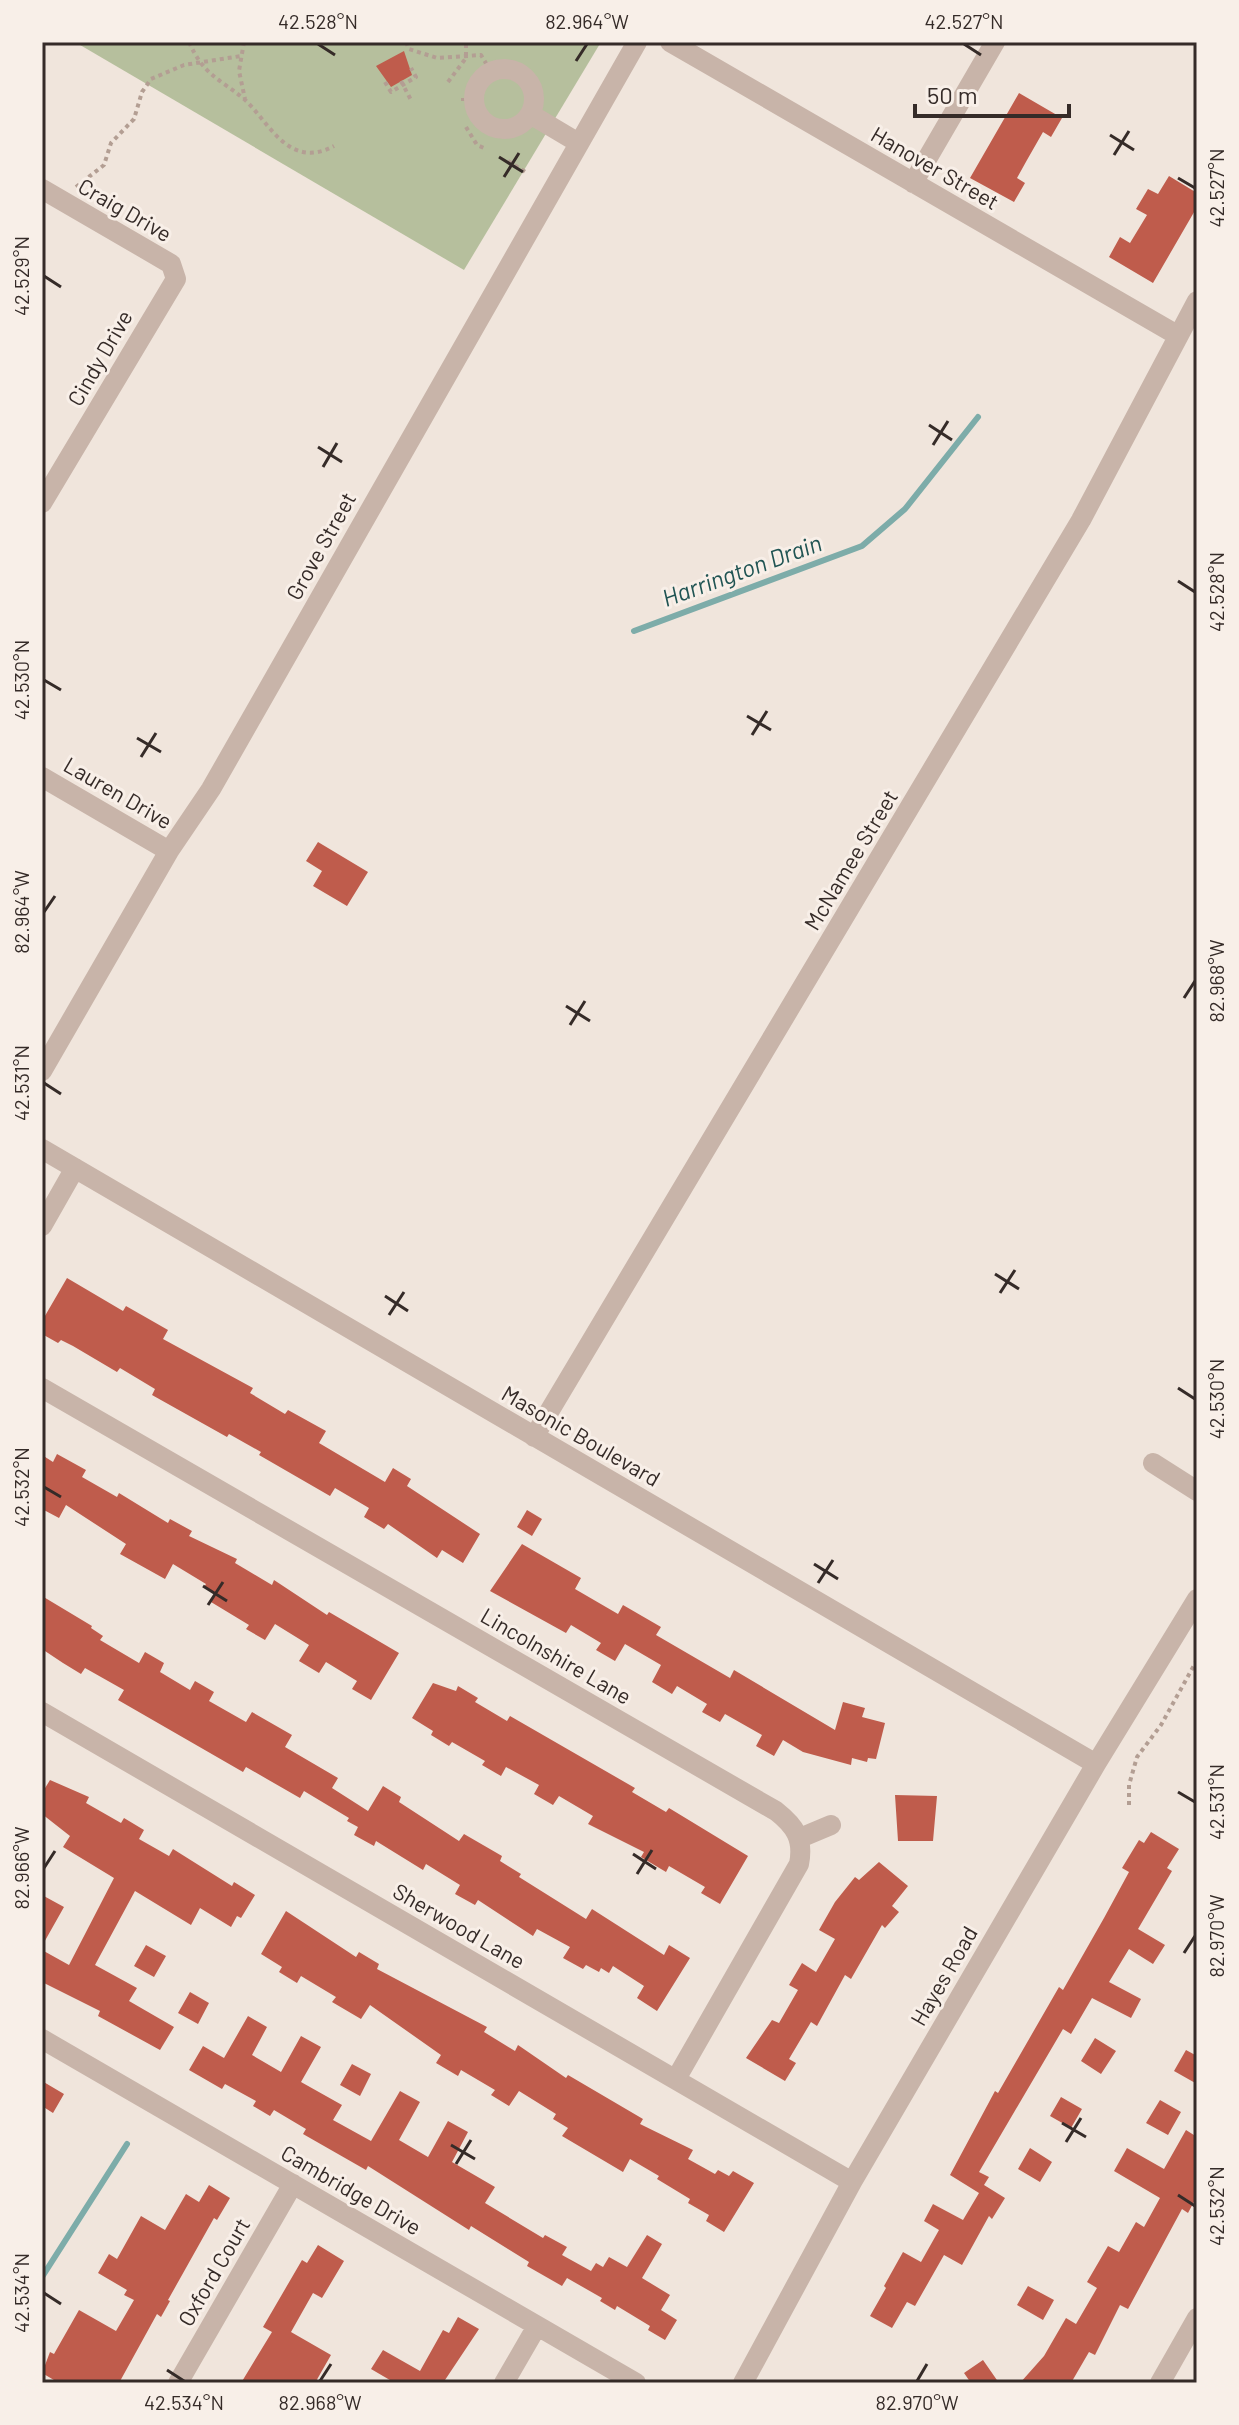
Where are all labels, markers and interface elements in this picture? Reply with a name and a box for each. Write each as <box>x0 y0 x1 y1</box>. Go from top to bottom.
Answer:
text: 42.528°N <box>278 9 358 33</box>
text: 82.964°W <box>545 9 629 33</box>
text: 42.527°N <box>925 9 1003 33</box>
scale bar <box>915 68 1069 118</box>
text: 50 m <box>927 80 978 109</box>
street label: Hanover Street <box>867 120 1004 214</box>
text: 42.527°N <box>1204 149 1228 227</box>
street label: Craig Drive <box>74 172 177 246</box>
text: 42.529°N <box>9 236 33 316</box>
street label: Cindy Drive <box>61 305 137 410</box>
street label: Grove Street <box>280 487 360 604</box>
water label: Harrington Drain <box>658 527 825 612</box>
text: 42.528°N <box>1204 552 1228 632</box>
text: 42.530°N <box>9 640 33 720</box>
street label: Lauren Drive <box>60 751 177 834</box>
street label: McNamee Street <box>798 785 902 934</box>
text: 82.964°W <box>9 870 33 954</box>
text: 82.968°W <box>1204 939 1228 1023</box>
text: 42.531°N <box>9 1045 33 1121</box>
text: 42.530°N <box>1204 1359 1228 1439</box>
street label: Masonic Boulevard <box>498 1379 665 1491</box>
text: 42.532°N <box>9 1447 33 1527</box>
street label: Lincolnshire Lane <box>477 1602 636 1709</box>
text: 42.531°N <box>1204 1764 1228 1840</box>
text: 82.966°W <box>9 1826 33 1909</box>
street label: Sherwood Lane <box>389 1877 530 1973</box>
text: 82.970°W <box>1204 1894 1228 1978</box>
street label: Hayes Road <box>904 1921 982 2030</box>
street label: Cambridge Drive <box>277 2139 426 2240</box>
text: 42.532°N <box>1204 2166 1228 2246</box>
street label: Oxford Court <box>172 2213 255 2330</box>
text: 42.534°N <box>9 2253 33 2333</box>
text: 42.534°N <box>144 2390 224 2414</box>
text: 82.968°W <box>278 2390 362 2414</box>
text: 82.970°W <box>875 2390 959 2414</box>

